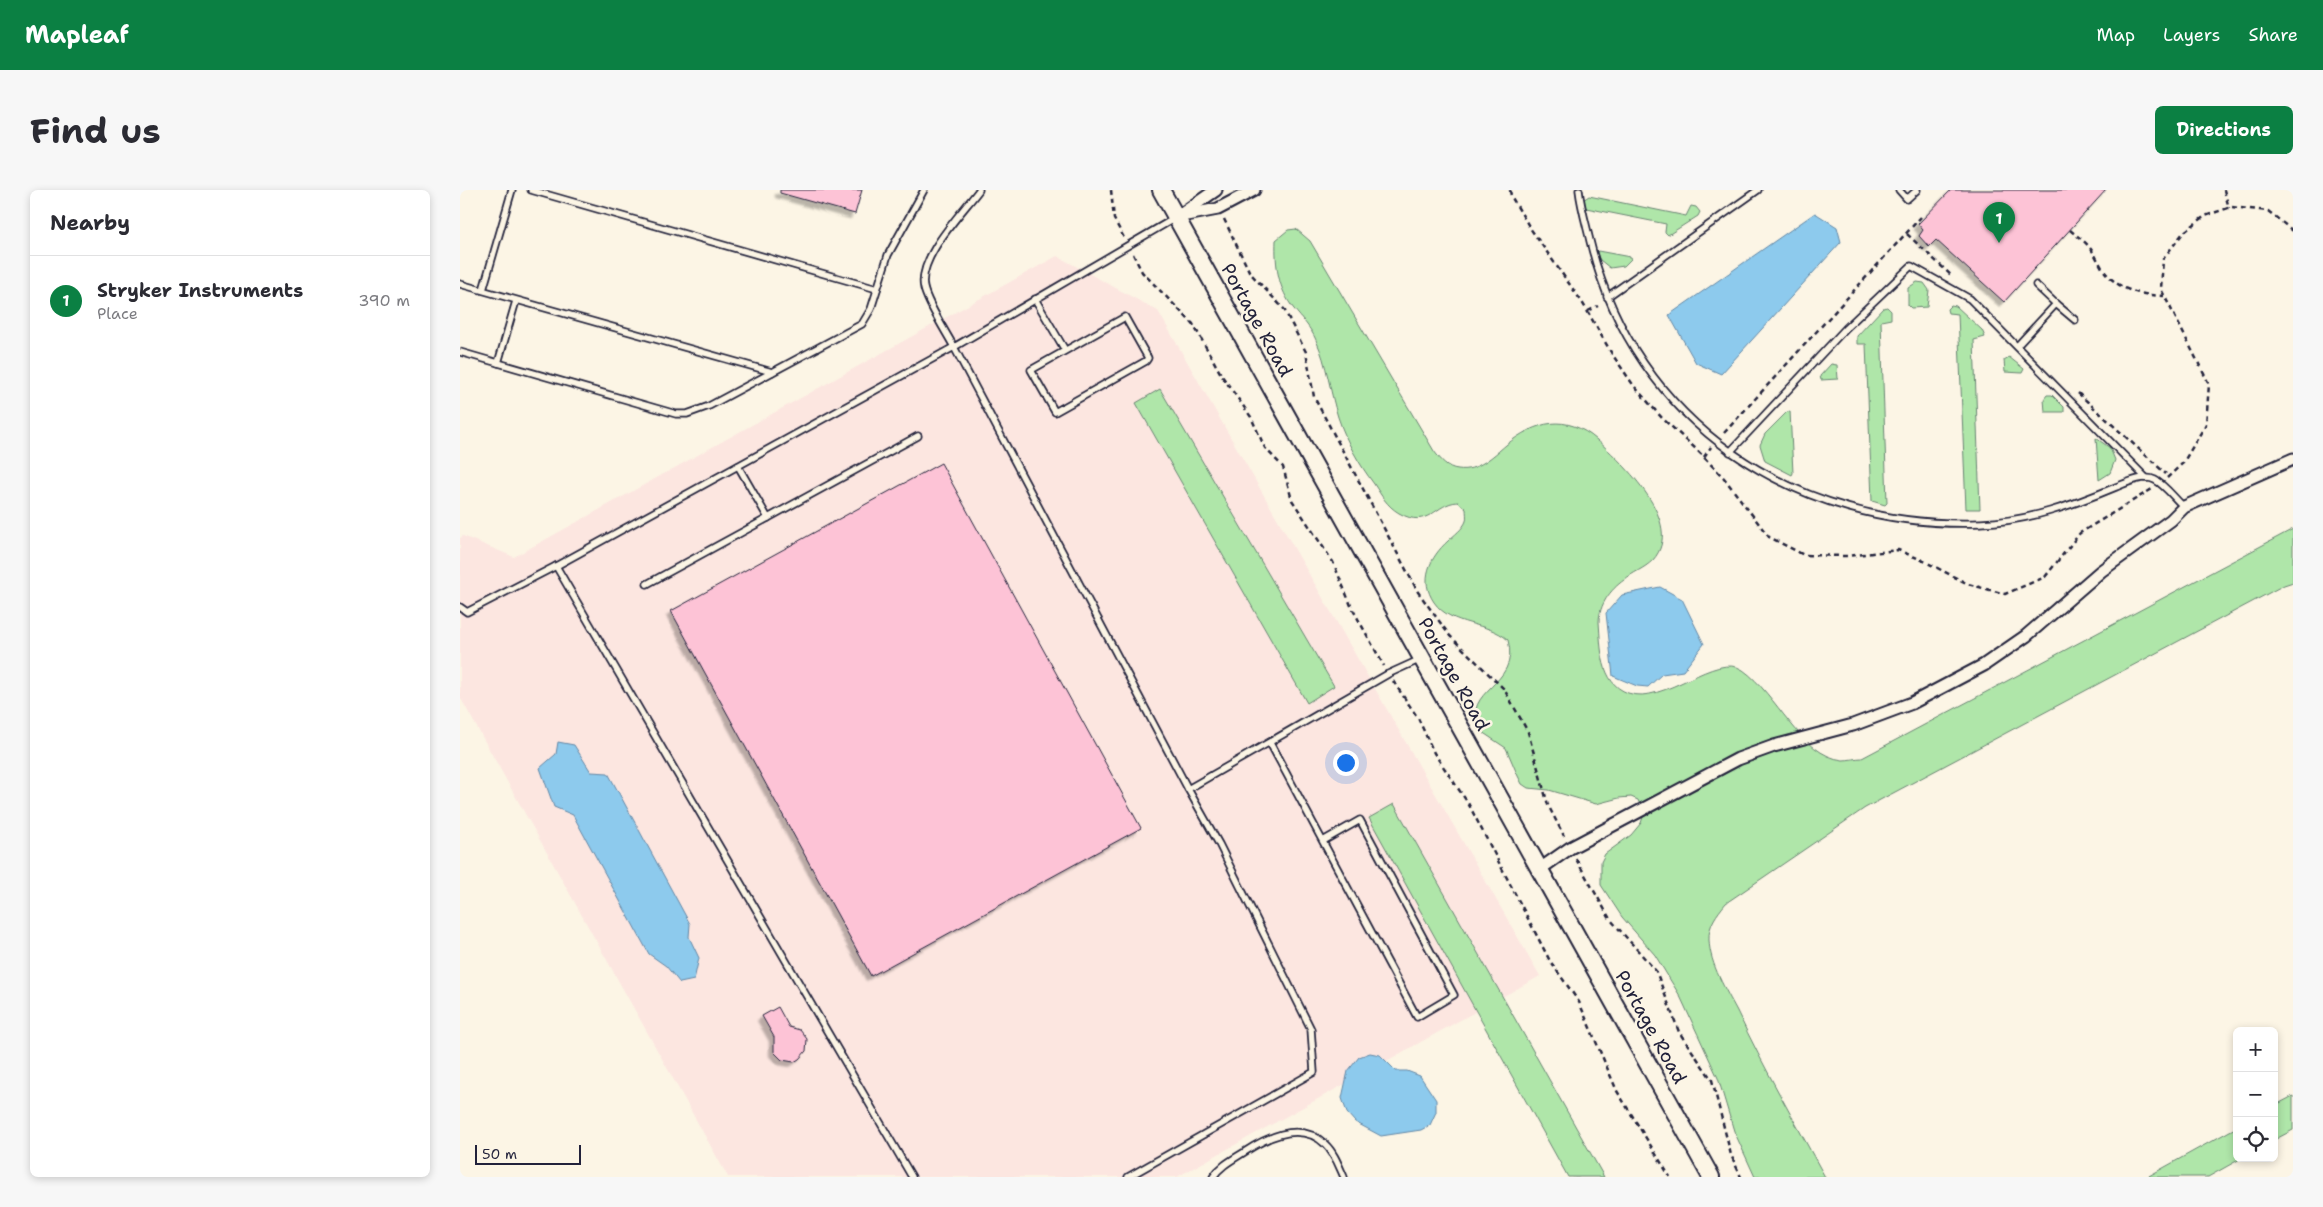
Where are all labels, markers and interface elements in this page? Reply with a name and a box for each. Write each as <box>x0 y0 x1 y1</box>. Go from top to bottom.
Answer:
text: Mapleaf <box>25 19 129 51</box>
text: Map <box>2097 23 2135 47</box>
text: Layers <box>2163 23 2220 47</box>
text: Share <box>2248 23 2298 47</box>
button: Directions <box>2155 106 2293 154</box>
text: Find us <box>30 107 161 154</box>
pin: 1 <box>1983 202 2015 243</box>
text: Nearby <box>50 209 130 237</box>
street label: Portage Road <box>1216 259 1298 381</box>
text: Stryker Instruments <box>97 278 303 303</box>
text: 1 <box>62 290 70 311</box>
text: 390 m <box>358 290 410 311</box>
text: Place <box>97 303 138 324</box>
street label: Portage Road <box>1413 613 1495 735</box>
your location <box>1333 750 1359 776</box>
street label: Portage Road <box>1610 966 1692 1088</box>
map controls <box>2233 1027 2278 1162</box>
button: + <box>2233 1027 2278 1072</box>
button: − <box>2233 1072 2278 1117</box>
button: locate <box>2233 1117 2278 1162</box>
scale bar <box>475 1142 581 1165</box>
text: 50 m <box>482 1145 517 1163</box>

